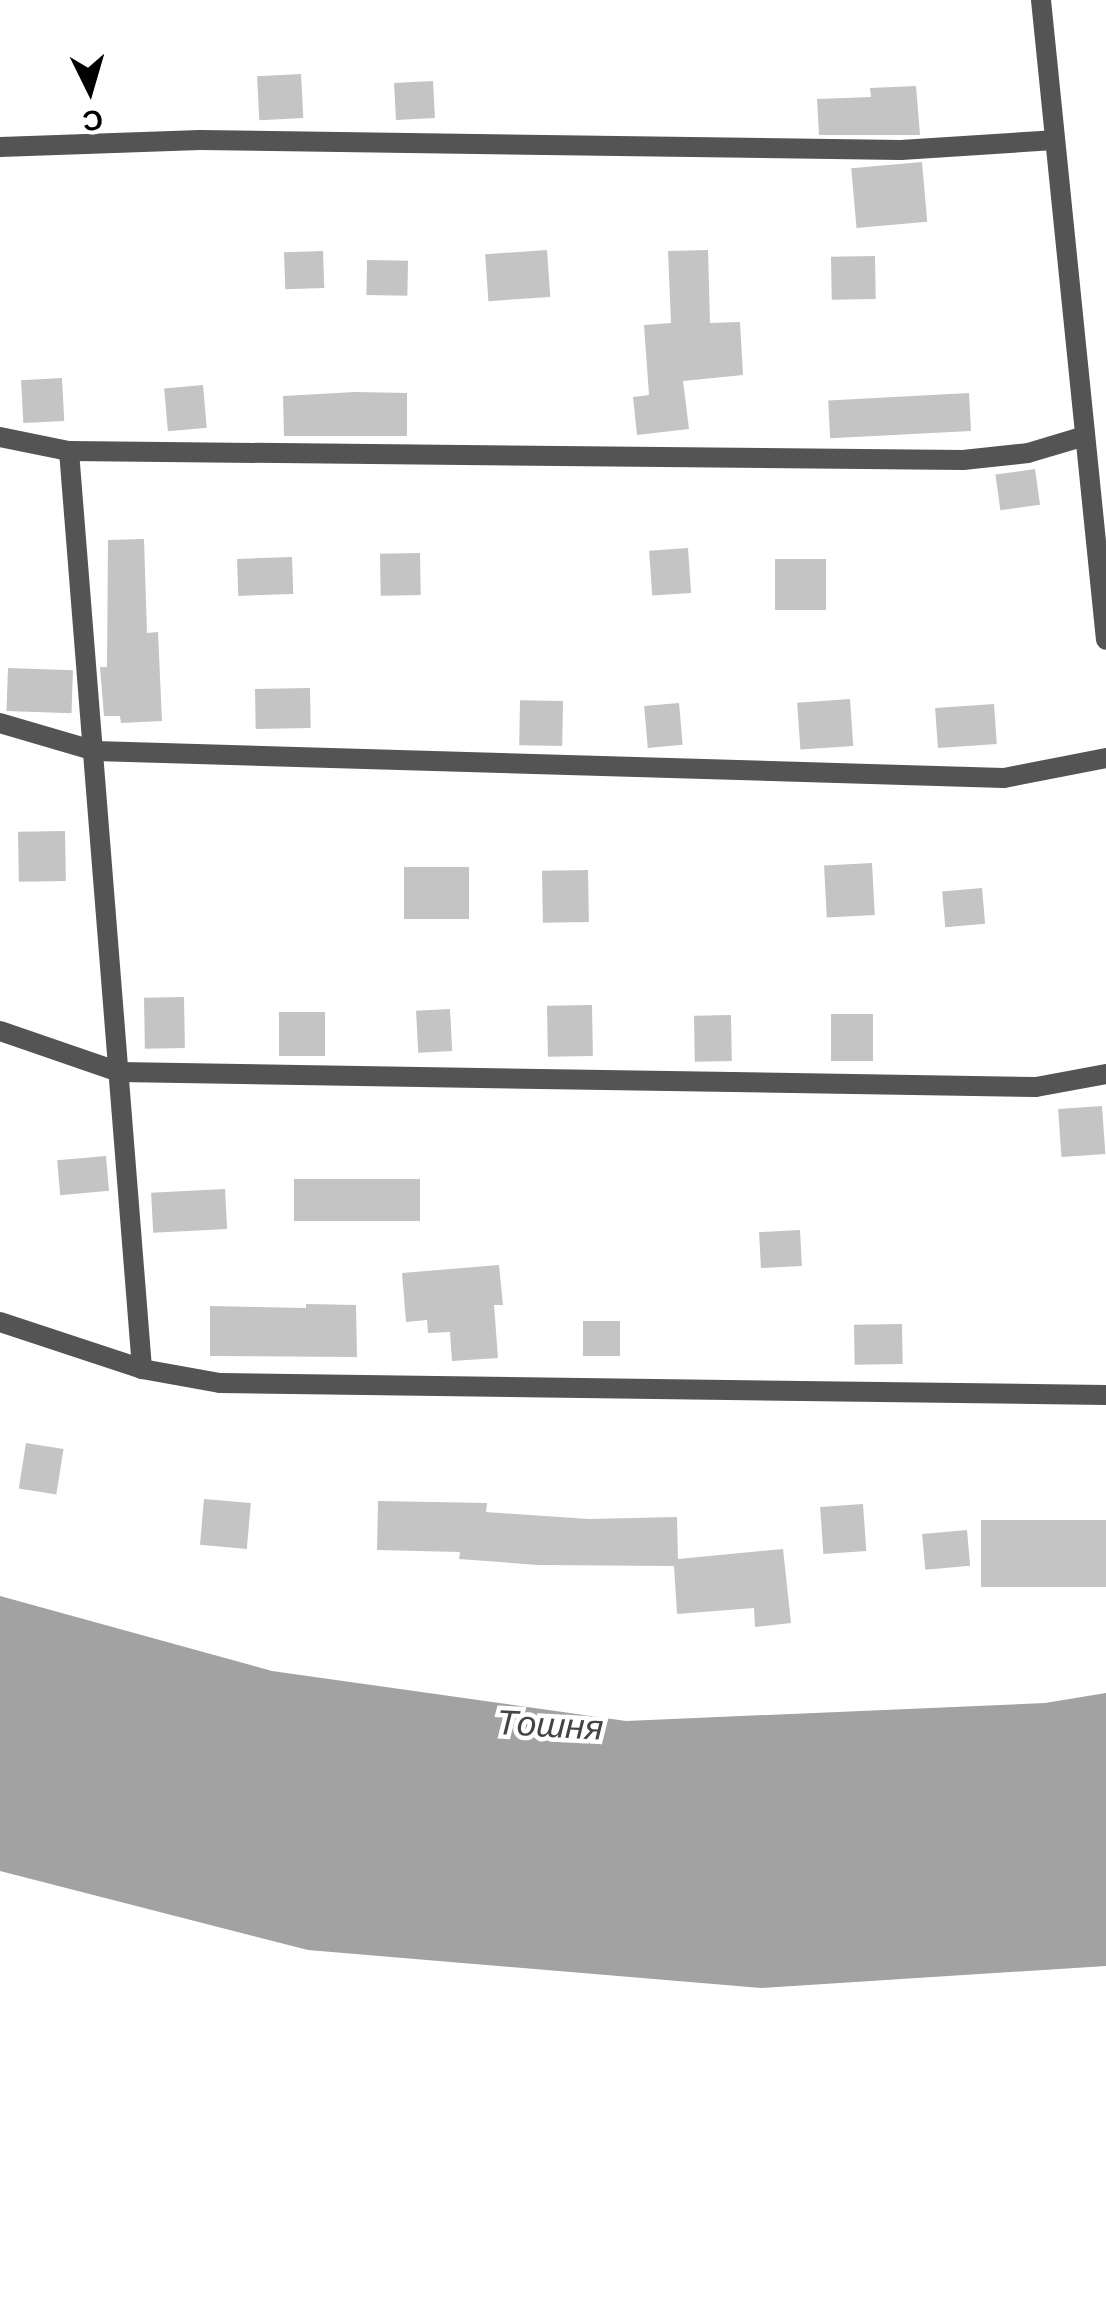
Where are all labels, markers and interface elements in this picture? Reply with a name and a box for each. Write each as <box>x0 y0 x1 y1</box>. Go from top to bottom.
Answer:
north arrow <box>40 40 140 140</box>
text: С <box>81 103 104 138</box>
water label: Тошня <box>496 1701 604 1749</box>

